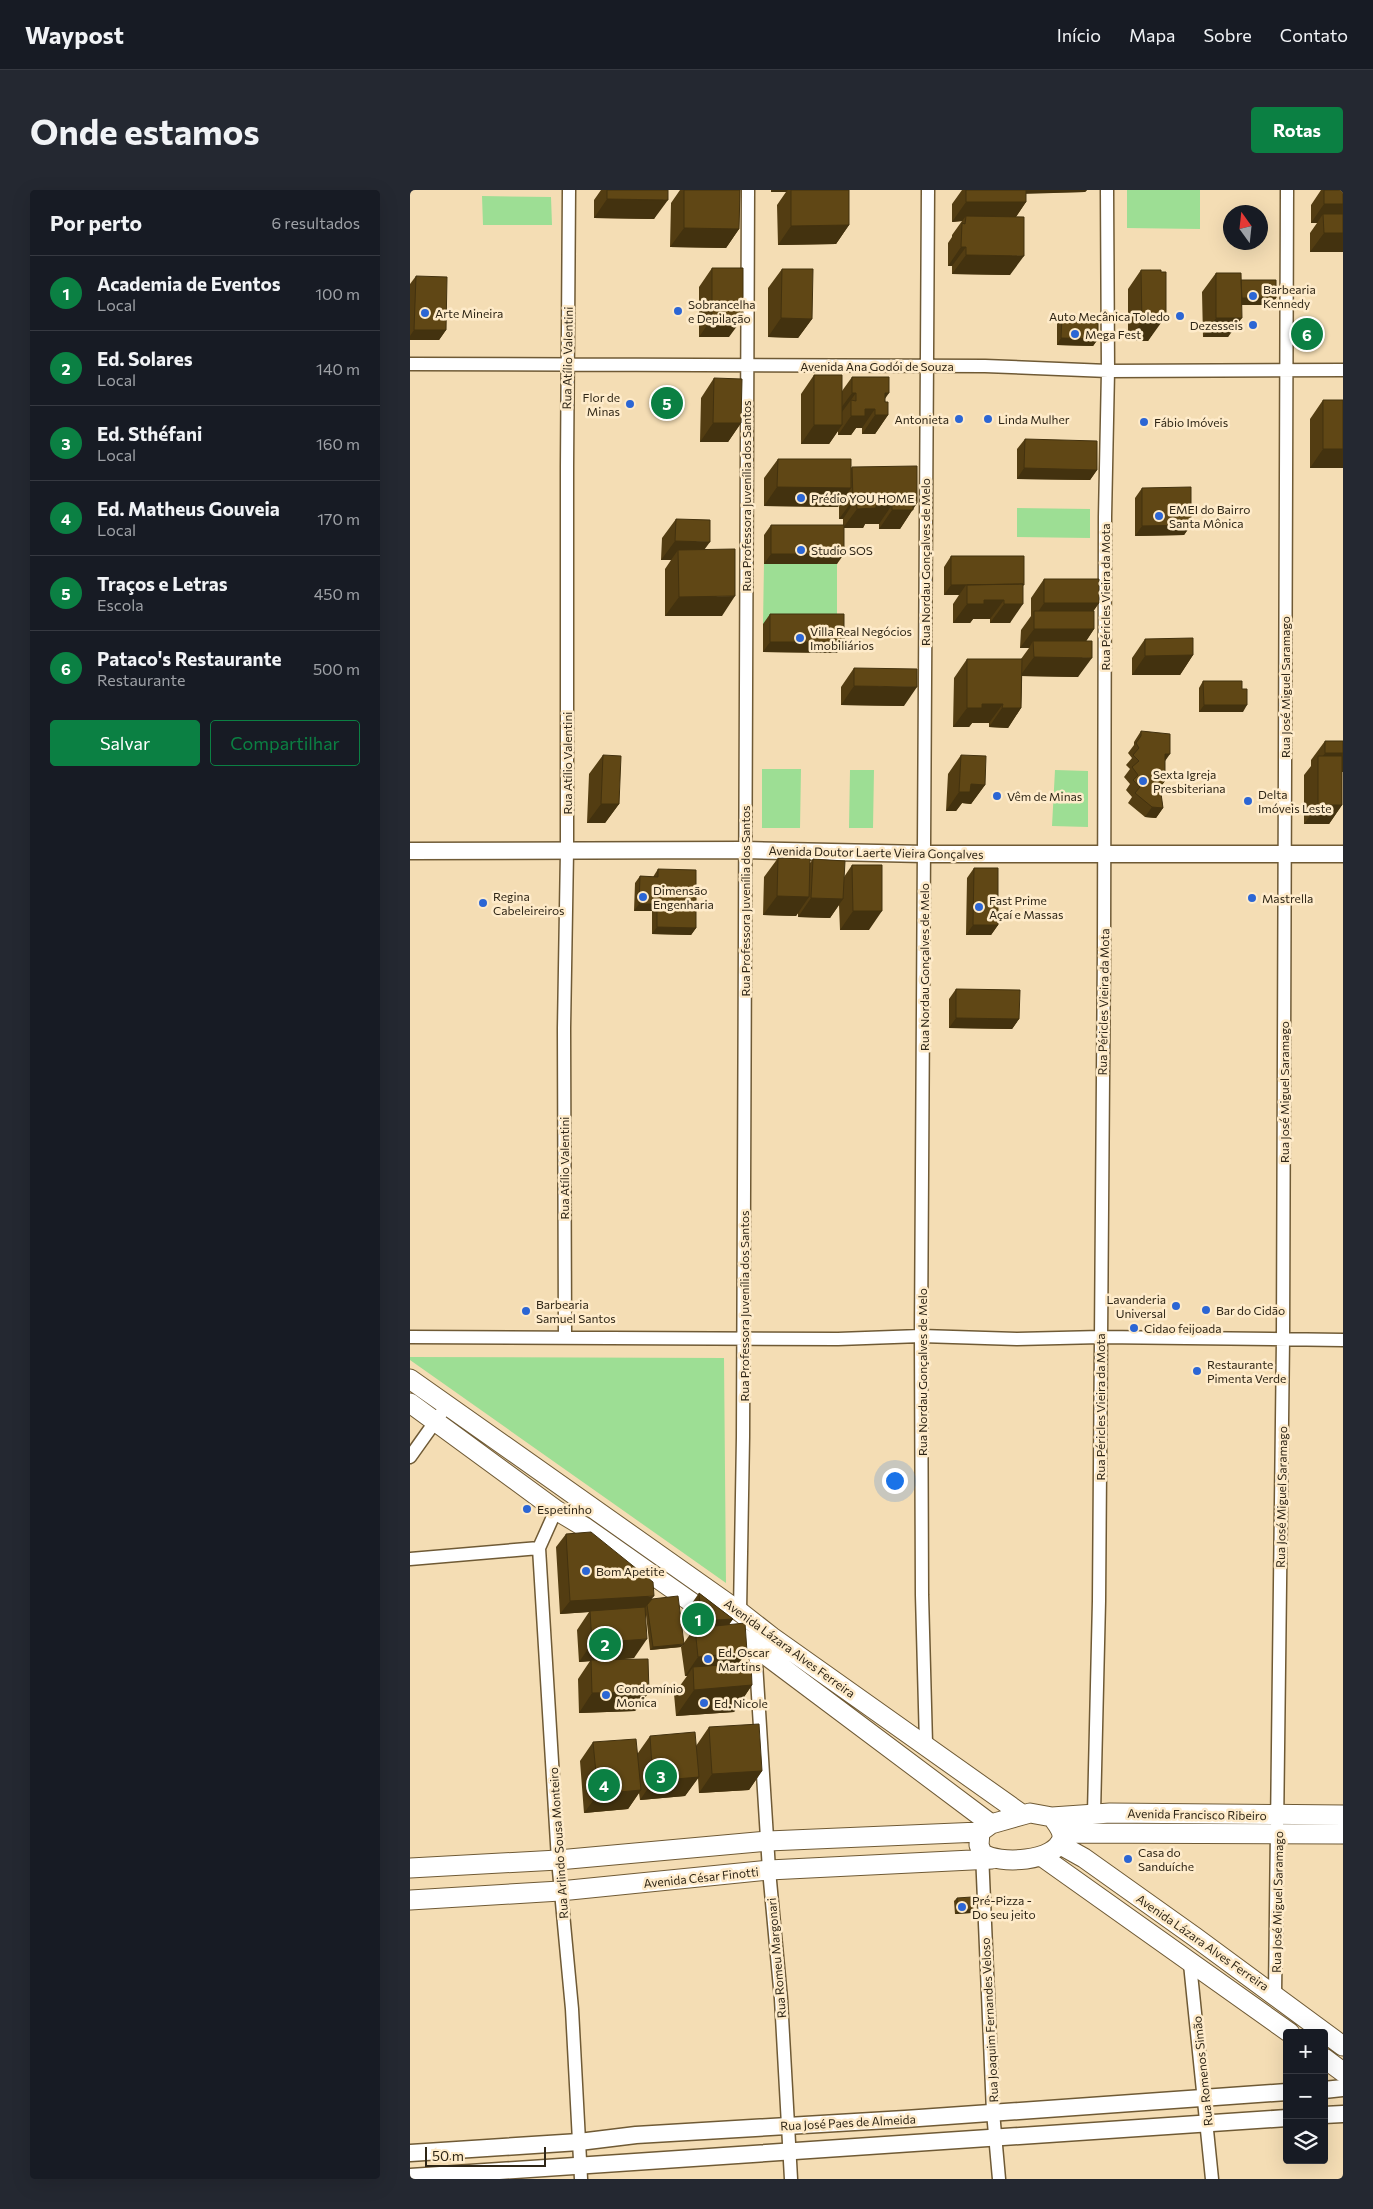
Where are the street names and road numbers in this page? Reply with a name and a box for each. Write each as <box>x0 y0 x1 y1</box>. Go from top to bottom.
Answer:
street label: Rua Atílio Valentini <box>559 306 575 410</box>
street label: Avenida Ana Godói de Souza <box>800 359 954 373</box>
street label: Rua Professora Juvenília dos Santos <box>739 401 754 592</box>
street label: Rua Nordau Gonçalves de Melo <box>918 478 932 646</box>
street label: Rua Péricles Vieira da Mota <box>1098 523 1112 671</box>
street label: Rua José Miguel Saramago <box>1278 616 1293 758</box>
street label: Rua Atílio Valentini <box>560 712 574 814</box>
street label: Rua Professora Juvenília dos Santos <box>738 806 753 997</box>
street label: Avenida Doutor Laerte Vieira Gonçalves <box>768 843 984 861</box>
street label: Rua Nordau Gonçalves de Melo <box>917 883 931 1051</box>
street label: Rua Péricles Vieira da Mota <box>1095 928 1111 1076</box>
street label: Rua José Miguel Saramago <box>1277 1021 1292 1163</box>
street label: Rua Atílio Valentini <box>557 1117 571 1219</box>
street label: Rua Professora Juvenília dos Santos <box>737 1211 752 1402</box>
street label: Rua Nordau Gonçalves de Melo <box>915 1288 929 1456</box>
street label: Rua Péricles Vieira da Mota <box>1093 1333 1107 1481</box>
street label: Rua José Miguel Saramago <box>1273 1426 1290 1568</box>
street label: Avenida Lázara Alves Ferreira <box>722 1596 858 1700</box>
street label: Rua Arlindo Sousa Monteiro <box>546 1767 570 1919</box>
street label: Avenida Francisco Ribeiro <box>1127 1806 1267 1822</box>
street label: Rua José Miguel Saramago <box>1269 1831 1286 1973</box>
street label: Avenida César Finotti <box>643 1864 759 1890</box>
street label: Avenida Lázara Alves Ferreira <box>1134 1891 1272 1993</box>
street label: Rua Romeu Margonari <box>764 1897 788 2019</box>
street label: Rua Joaquim Fernandes Veloso <box>978 1937 1001 2103</box>
street label: Rua Romenos Simão <box>1189 2015 1215 2127</box>
street label: Rua José Paes de Almeida <box>780 2111 916 2134</box>

